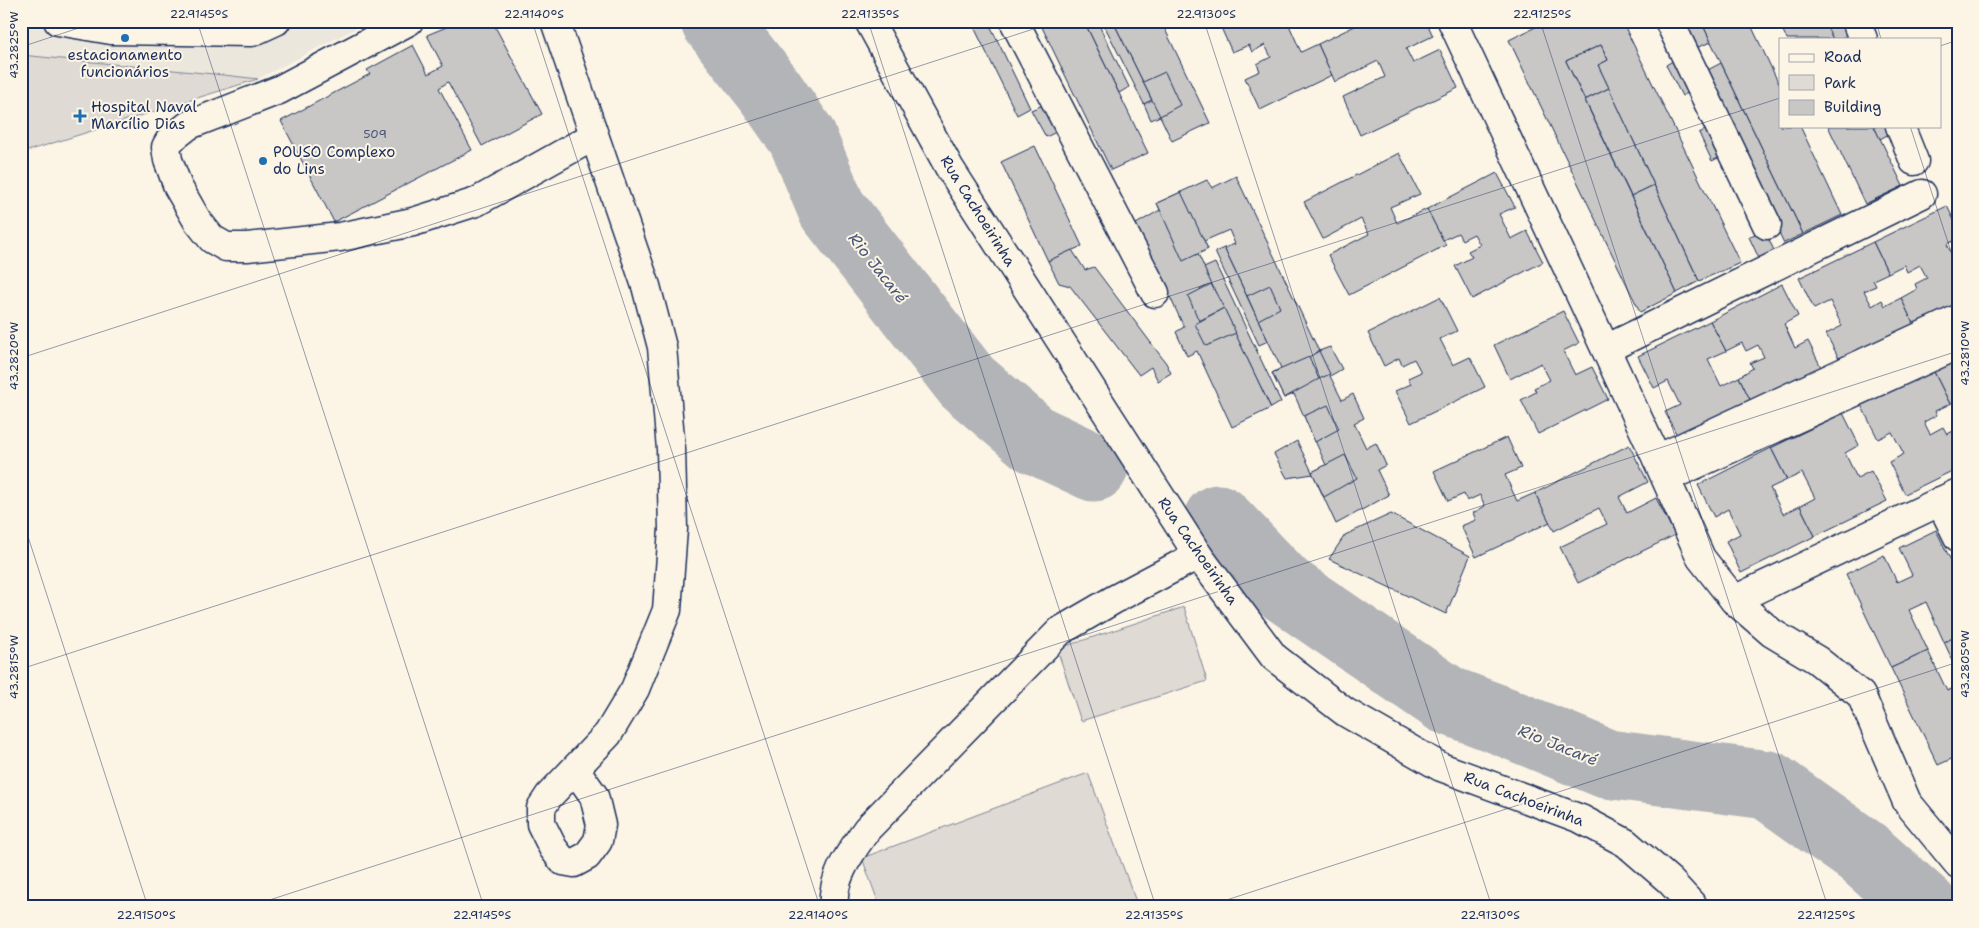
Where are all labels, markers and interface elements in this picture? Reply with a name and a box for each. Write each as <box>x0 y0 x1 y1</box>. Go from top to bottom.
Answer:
text: 22.9145°S <box>170 6 229 22</box>
text: 22.9140°S <box>504 6 564 22</box>
text: 22.9135°S <box>841 6 900 22</box>
text: 22.9130°S <box>1176 6 1236 22</box>
text: 22.9125°S <box>1513 6 1572 22</box>
text: 43.2825°W <box>6 11 22 79</box>
marker: estacionamento funcionários <box>119 32 131 44</box>
legend <box>1779 38 1942 128</box>
place label: estacionamento funcionários <box>68 45 182 82</box>
text: Road <box>1824 47 1862 67</box>
text: Park <box>1824 73 1856 93</box>
place label: Hospital Naval Marcílio Dias <box>91 97 197 134</box>
text: Building <box>1824 97 1881 117</box>
marker: Hospital Naval Marcílio Dias <box>73 109 87 123</box>
house number: 509 <box>363 126 387 142</box>
place label: POUSO Complexo do Lins <box>273 142 395 179</box>
street label: Rua Cachoeirinha <box>936 152 1021 271</box>
marker: POUSO Complexo do Lins <box>257 155 269 167</box>
water label: Rio Jacaré <box>844 229 912 307</box>
text: 43.2810°W <box>1957 320 1973 386</box>
text: 43.2820°W <box>6 322 22 390</box>
street label: Rua Cachoeirinha <box>1153 493 1243 609</box>
text: 43.2805°W <box>1957 630 1973 698</box>
text: 43.2815°W <box>6 635 22 699</box>
water label: Rio Jacaré <box>1515 720 1601 770</box>
street label: Rua Cachoeirinha <box>1461 767 1588 831</box>
text: 22.9150°S <box>116 907 176 923</box>
text: 22.9145°S <box>453 907 512 923</box>
text: 22.9140°S <box>788 907 848 923</box>
text: 22.9135°S <box>1125 907 1184 923</box>
text: 22.9130°S <box>1460 907 1520 923</box>
text: 22.9125°S <box>1797 907 1856 923</box>

